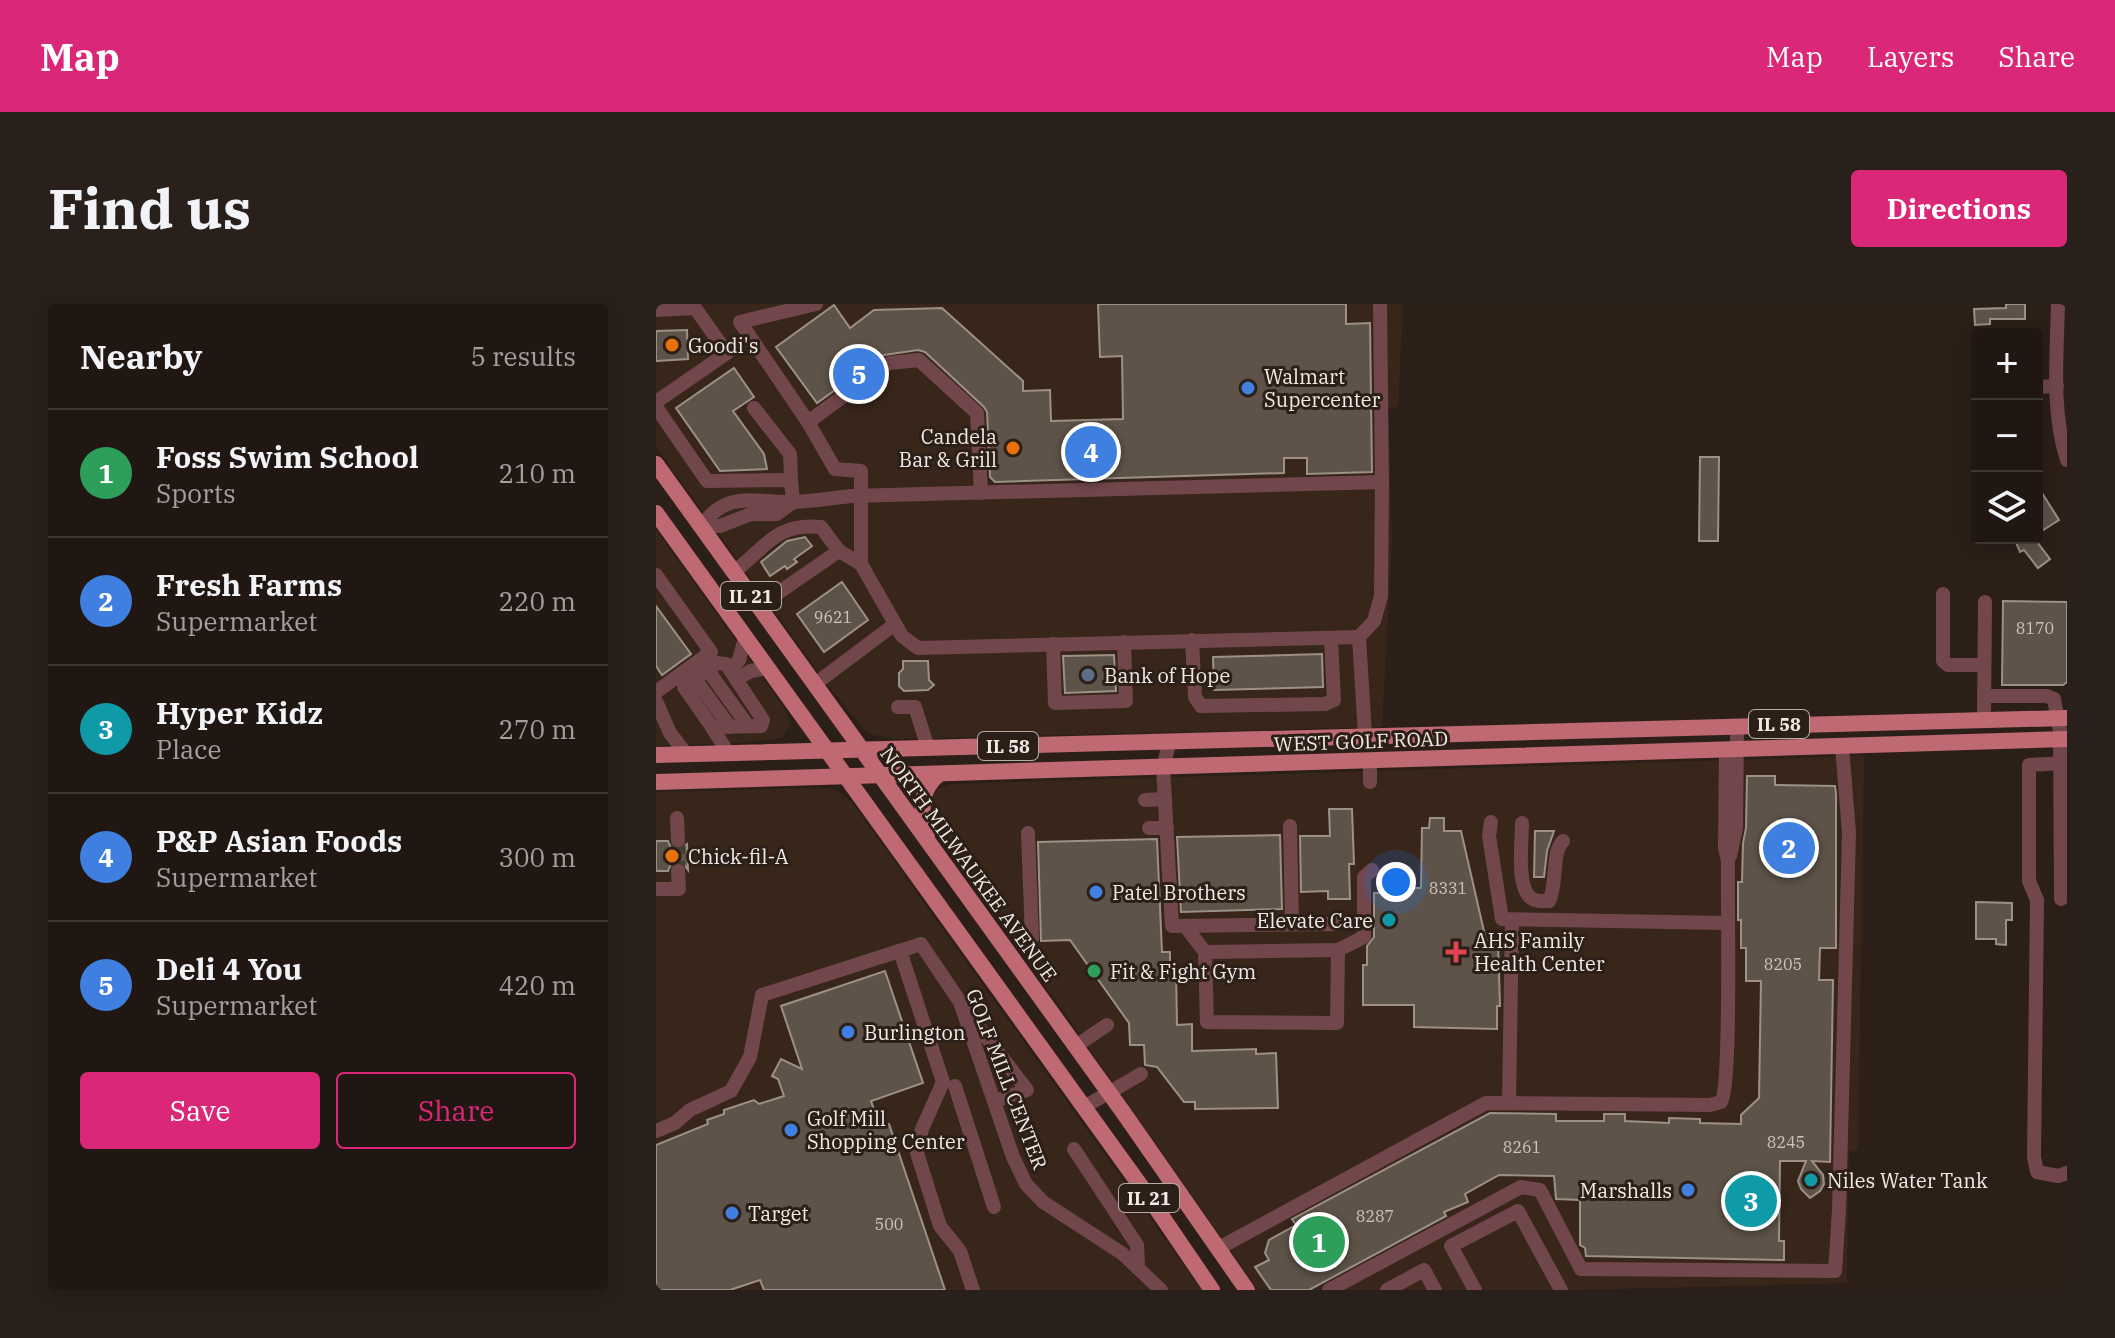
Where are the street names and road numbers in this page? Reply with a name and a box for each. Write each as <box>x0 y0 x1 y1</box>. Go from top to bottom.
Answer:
road number: IL 21 <box>721 582 781 610</box>
road number: IL 58 <box>1749 710 1809 738</box>
street label: WEST GOLF ROAD <box>1273 724 1449 758</box>
road number: IL 58 <box>978 732 1038 760</box>
street label: NORTH MILWAUKEE AVENUE <box>874 741 1064 987</box>
street label: GOLF MILL CENTER <box>960 985 1054 1174</box>
road number: IL 21 <box>1119 1184 1179 1212</box>

